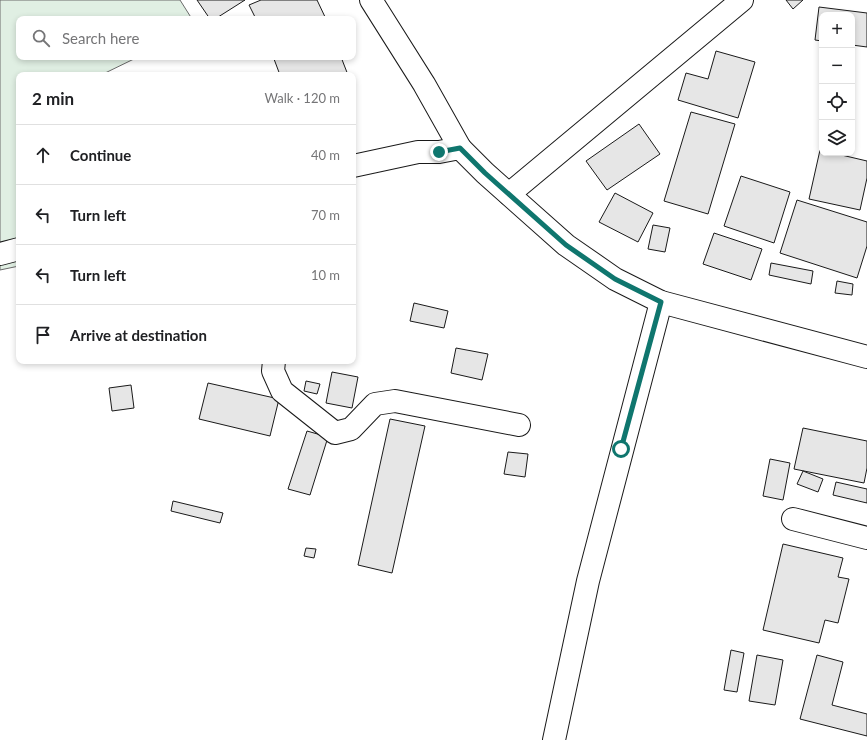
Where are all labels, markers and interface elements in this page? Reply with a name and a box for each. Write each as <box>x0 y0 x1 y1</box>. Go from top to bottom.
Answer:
map controls <box>819 12 855 156</box>
button: + <box>819 12 855 48</box>
search box <box>16 16 356 60</box>
icon: search <box>30 27 52 49</box>
text: Search here <box>62 29 139 47</box>
button: − <box>819 48 855 84</box>
button: locate <box>819 84 855 120</box>
text: 2 min <box>32 88 74 109</box>
text: Walk · 120 m <box>264 90 340 106</box>
button: layers <box>819 120 855 156</box>
route end <box>430 143 448 161</box>
icon: ahead <box>32 144 54 166</box>
text: Continue <box>70 146 131 164</box>
text: 40 m <box>311 147 340 163</box>
icon: left <box>32 204 54 226</box>
text: Turn left <box>70 206 126 224</box>
text: 70 m <box>311 207 340 223</box>
icon: left <box>32 264 54 286</box>
text: Turn left <box>70 266 126 284</box>
text: 10 m <box>311 267 340 283</box>
icon: arrive <box>32 324 54 346</box>
text: Arrive at destination <box>70 326 207 344</box>
route start <box>612 440 630 458</box>

